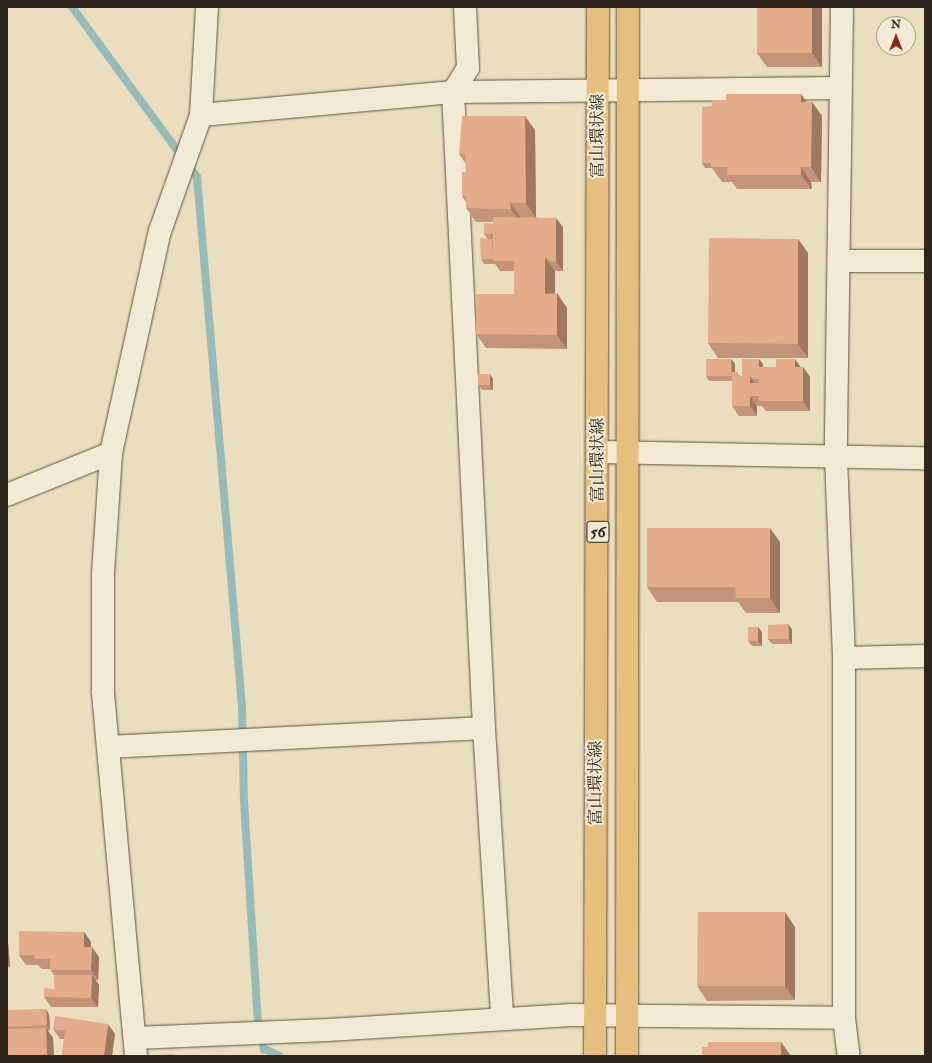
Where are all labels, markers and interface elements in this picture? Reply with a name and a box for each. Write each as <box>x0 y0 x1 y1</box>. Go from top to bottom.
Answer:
north arrow <box>876 16 916 56</box>
text: N <box>891 18 901 31</box>
street label: 富山環状線 <box>588 94 608 178</box>
street label: 富山環状線 <box>588 418 608 502</box>
road number: 56 <box>586 518 610 546</box>
street label: 富山環状線 <box>586 741 606 825</box>

